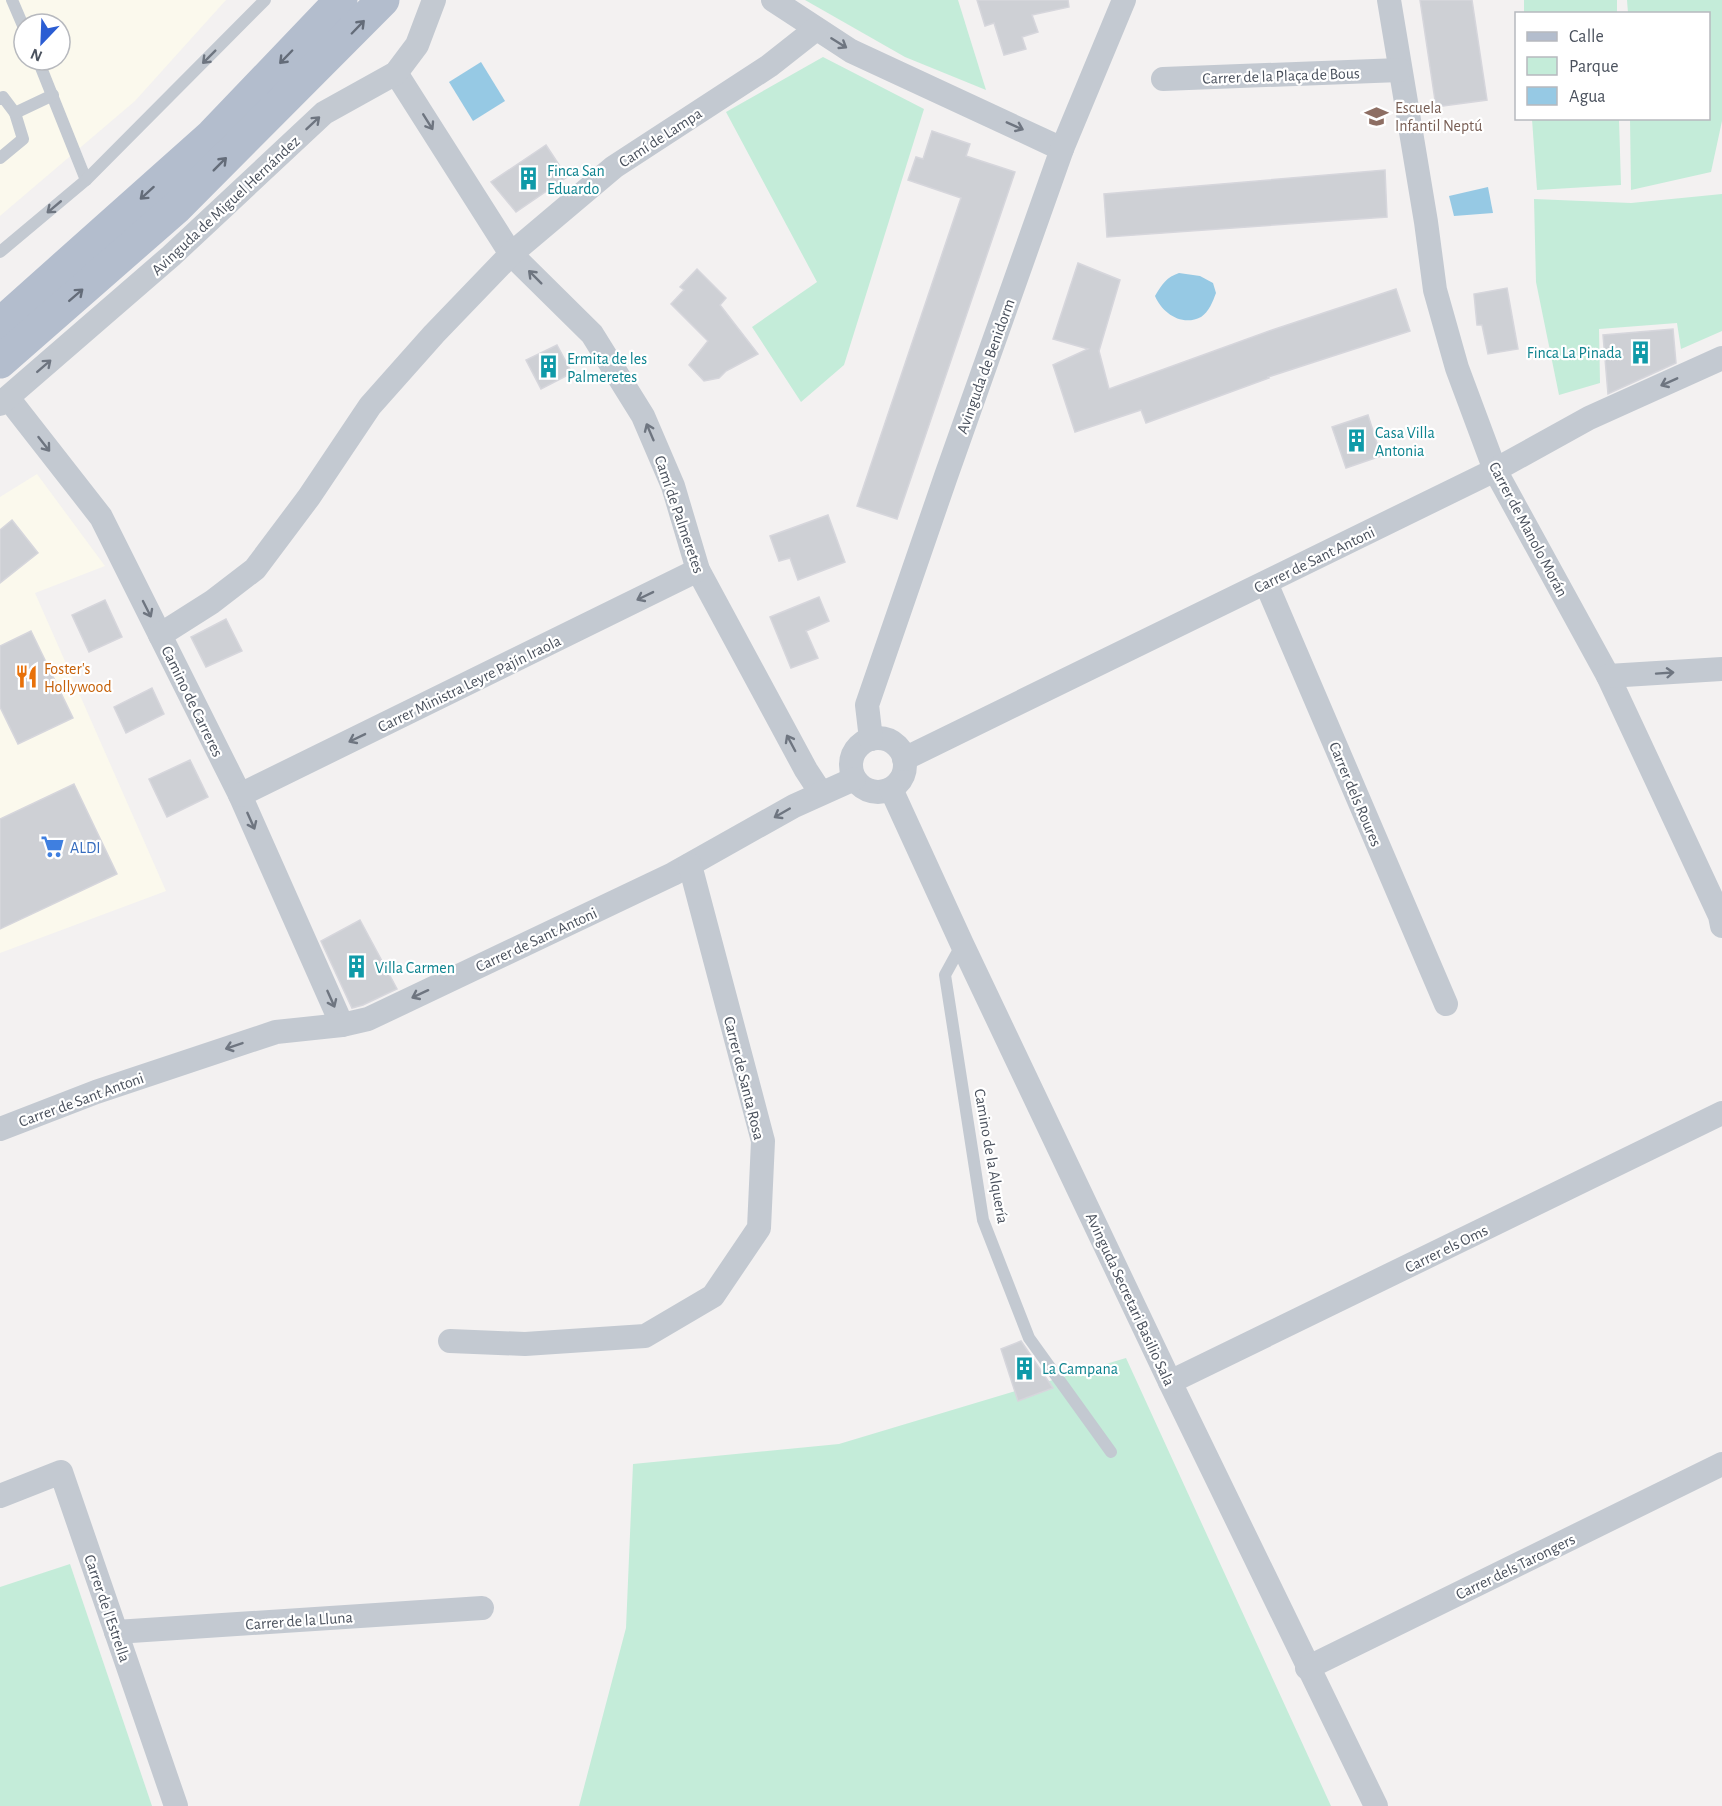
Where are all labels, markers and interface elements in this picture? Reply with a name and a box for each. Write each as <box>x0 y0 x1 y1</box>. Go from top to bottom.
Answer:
north arrow <box>12 12 72 72</box>
legend <box>1515 12 1710 120</box>
one-way arrow <box>351 19 365 34</box>
text: Calle <box>1569 28 1604 46</box>
one-way arrow <box>830 38 847 50</box>
text: N <box>28 45 45 64</box>
one-way arrow <box>202 49 216 64</box>
one-way arrow <box>279 50 294 65</box>
text: Parque <box>1569 58 1618 76</box>
street label: Carrer de la Plaça de Bous <box>1202 65 1360 87</box>
text: Agua <box>1569 88 1606 106</box>
place label: Escuela Infantil Neptú <box>1395 100 1482 134</box>
school or university icon: Escuela Infantil Neptú <box>1364 103 1390 129</box>
street label: Camí de Lampa <box>616 105 705 171</box>
one-way arrow <box>421 114 434 131</box>
one-way arrow <box>306 115 321 130</box>
one-way arrow <box>1006 121 1024 133</box>
street label: Avinguda de Miguel Hernández <box>149 133 303 278</box>
one-way arrow <box>212 157 227 171</box>
place label: Finca San Eduardo <box>547 163 605 197</box>
building icon: Finca San Eduardo <box>516 166 542 192</box>
one-way arrow <box>140 186 155 200</box>
one-way arrow <box>47 200 62 214</box>
one-way arrow <box>527 270 542 285</box>
one-way arrow <box>68 288 83 302</box>
street label: Avinguda de Benidorm <box>954 297 1018 436</box>
building icon: Finca La Pinada <box>1627 339 1653 365</box>
place label: Finca La Pinada <box>1527 345 1622 361</box>
place label: Ermita de les Palmeretes <box>567 351 647 385</box>
building icon: Ermita de les Palmeretes <box>536 354 562 380</box>
one-way arrow <box>37 359 52 373</box>
one-way arrow <box>1660 377 1678 388</box>
one-way arrow <box>644 424 655 442</box>
place label: Casa Villa Antonia <box>1375 425 1435 459</box>
building icon: Casa Villa Antonia <box>1344 428 1370 454</box>
one-way arrow <box>37 436 50 452</box>
street label: Camí de Palmeretes <box>651 453 707 575</box>
street label: Carrer de Manolo Morán <box>1486 459 1570 600</box>
street label: Carrer de Sant Antoni <box>1252 524 1377 596</box>
one-way arrow <box>637 591 655 603</box>
one-way arrow <box>141 599 153 617</box>
street label: Carrer Ministra Leyre Pajín Iraola <box>375 633 564 736</box>
street label: Camino de Carreres <box>158 644 226 759</box>
place label: Foster's Hollywood <box>44 661 112 696</box>
restaurant icon: Foster's Hollywood <box>13 664 39 690</box>
one-way arrow <box>1654 667 1674 678</box>
one-way arrow <box>349 732 367 744</box>
one-way arrow <box>785 734 796 752</box>
street label: Carrer dels Roures <box>1326 740 1384 849</box>
one-way arrow <box>774 808 792 819</box>
one-way arrow <box>246 812 258 830</box>
supermarket icon: ALDI <box>39 834 65 860</box>
place label: ALDI <box>70 840 101 856</box>
street label: Carrer de Sant Antoni <box>473 905 600 975</box>
building icon: Villa Carmen <box>344 954 370 980</box>
place label: Villa Carmen <box>375 960 455 976</box>
one-way arrow <box>412 988 430 1000</box>
one-way arrow <box>326 990 337 1008</box>
street label: Carrer de Santa Rosa <box>721 1015 767 1142</box>
one-way arrow <box>225 1042 244 1053</box>
street label: Carrer de Sant Antoni <box>17 1070 146 1130</box>
street label: Camino de la Alquería <box>971 1088 1011 1225</box>
street label: Avinguda Secretari Basilio Sala <box>1083 1210 1177 1389</box>
street label: Carrer els Oms <box>1403 1222 1490 1276</box>
building icon: La Campana <box>1011 1355 1037 1381</box>
place label: La Campana <box>1042 1361 1118 1377</box>
street label: Carrer dels Tarongers <box>1453 1531 1578 1603</box>
street label: Carrer de l'Estrella <box>81 1553 133 1664</box>
street label: Carrer de la Lluna <box>245 1609 353 1633</box>

